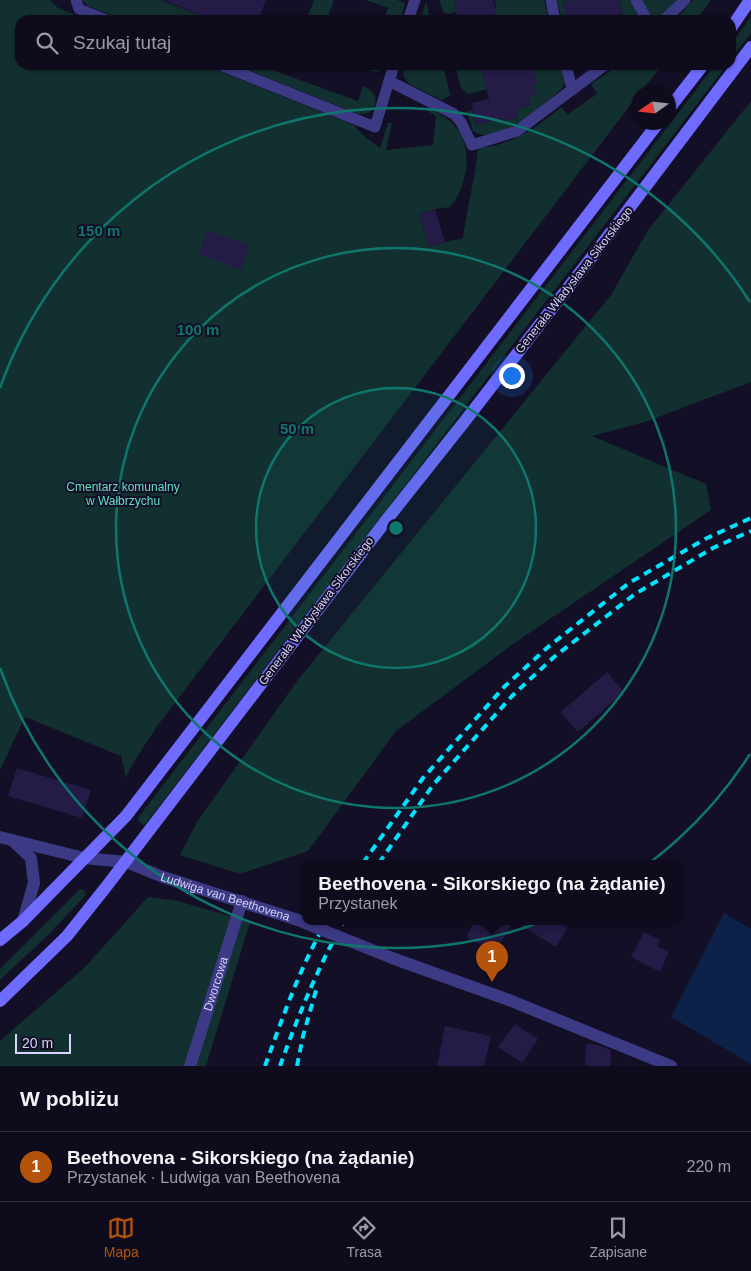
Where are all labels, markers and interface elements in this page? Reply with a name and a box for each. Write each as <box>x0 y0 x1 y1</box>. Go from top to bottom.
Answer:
search box <box>15 15 736 70</box>
icon: search <box>33 29 61 57</box>
text: Szukaj tutaj <box>73 32 171 53</box>
north arrow <box>631 85 676 130</box>
street label: Generała Władysława Sikorskiego <box>512 204 636 356</box>
text: 150 m <box>78 222 120 239</box>
text: 100 m <box>177 321 219 338</box>
your location <box>499 363 525 389</box>
text: 50 m <box>280 420 314 437</box>
park label: Cmentarz komunalny w Wałbrzychu <box>66 480 180 508</box>
centre of rings <box>387 519 405 537</box>
street label: Generała Władysława Sikorskiego <box>256 534 377 688</box>
popup <box>302 860 682 925</box>
street label: Ludwiga van Beethovena <box>159 870 292 924</box>
text: Beethovena - Sikorskiego (na żądanie) <box>318 873 666 894</box>
text: Przystanek <box>318 895 397 912</box>
pin: 1 <box>476 941 508 982</box>
street label: Dworcowa <box>201 955 231 1013</box>
scale bar <box>15 1031 71 1054</box>
text: 20 m <box>22 1035 53 1051</box>
text: W pobliżu <box>20 1087 119 1110</box>
text: Beethovena - Sikorskiego (na żądanie) <box>67 1147 414 1168</box>
text: 1 <box>32 1158 40 1175</box>
text: 220 m <box>687 1158 731 1175</box>
text: Przystanek · Ludwiga van Beethovena <box>67 1169 340 1186</box>
tab: Mapa <box>104 1214 139 1260</box>
tab: Trasa <box>347 1214 382 1260</box>
tab: Zapisane <box>590 1214 647 1260</box>

